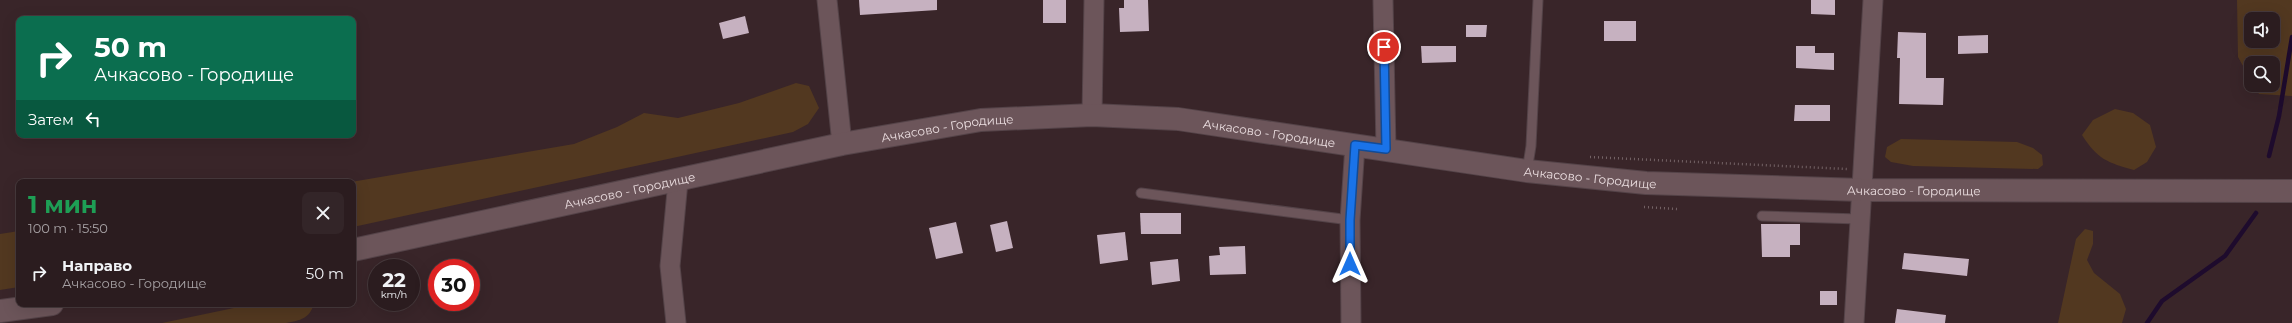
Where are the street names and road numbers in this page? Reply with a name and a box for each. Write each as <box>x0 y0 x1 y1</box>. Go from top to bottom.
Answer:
street label: Ачкасово - Городище <box>880 111 1014 145</box>
street label: Ачкасово - Городище <box>1202 115 1337 150</box>
street label: Ачкасово - Городище <box>1523 163 1657 191</box>
street label: Ачкасово - Городище <box>563 169 696 212</box>
street label: Ачкасово - Городище <box>1847 182 1981 198</box>

